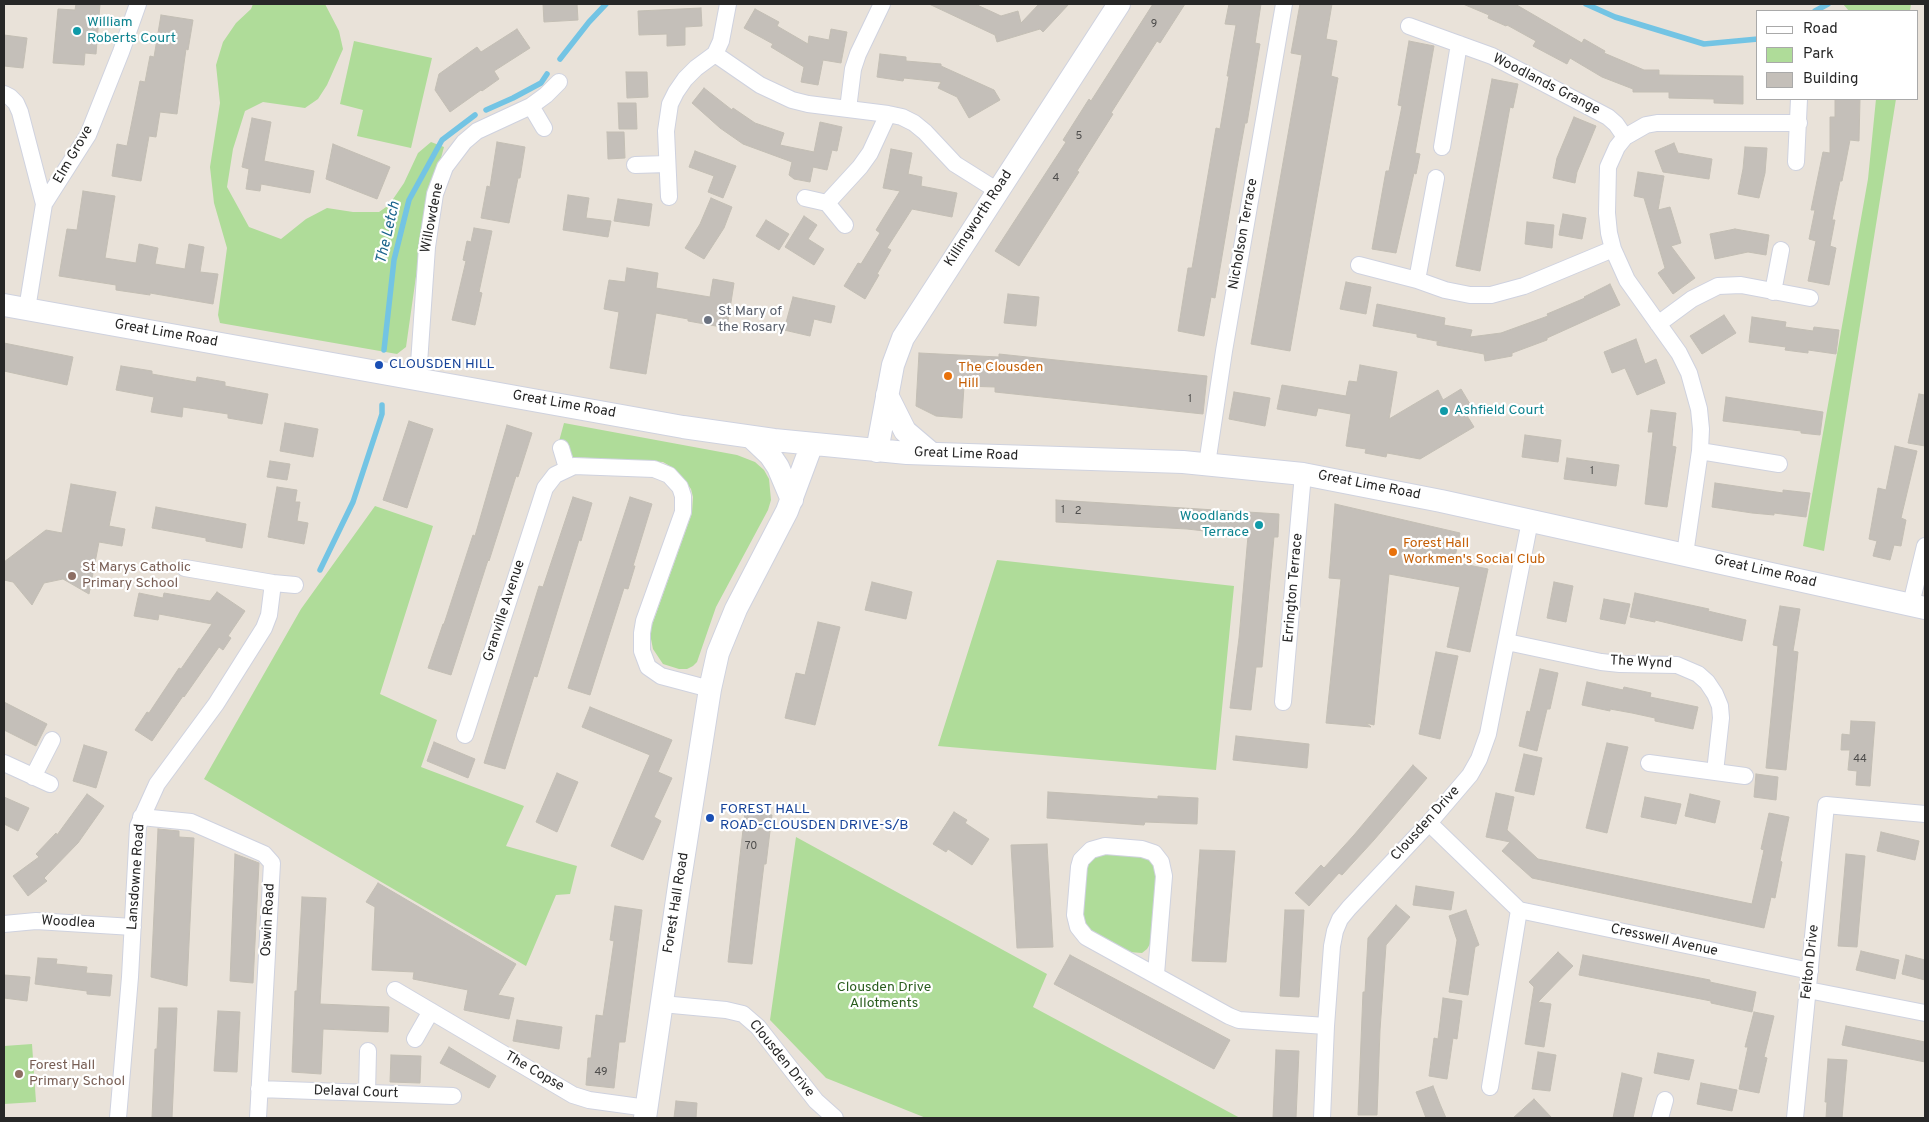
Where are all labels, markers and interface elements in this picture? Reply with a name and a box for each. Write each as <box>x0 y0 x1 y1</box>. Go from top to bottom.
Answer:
legend <box>1756 10 1919 100</box>
place label: William Roberts Court <box>87 15 176 48</box>
house number: 9 <box>1151 18 1157 32</box>
text: Road <box>1803 20 1838 39</box>
marker: William Roberts Court <box>71 25 83 37</box>
text: Park <box>1803 45 1834 64</box>
street label: Woodlands Grange <box>1490 51 1602 119</box>
text: Building <box>1803 70 1858 89</box>
street label: Elm Grove <box>51 123 97 187</box>
house number: 5 <box>1076 130 1082 144</box>
street label: Killingworth Road <box>942 168 1016 270</box>
house number: 4 <box>1053 172 1059 186</box>
street label: Nicholson Terrace <box>1226 177 1262 291</box>
street label: Willowdene <box>418 181 448 255</box>
water label: The Letch <box>373 200 405 266</box>
place label: St Mary of the Rosary <box>718 304 786 336</box>
marker: St Mary of the Rosary <box>702 314 714 326</box>
street label: Great Lime Road <box>113 317 219 351</box>
place label: CLOUSDEN HILL <box>389 357 494 373</box>
marker: CLOUSDEN HILL <box>373 359 385 371</box>
place label: The Clousden Hill <box>958 360 1043 392</box>
marker: The Clousden Hill <box>942 370 954 382</box>
street label: Great Lime Road <box>511 388 617 422</box>
house number: 1 <box>1188 393 1192 407</box>
place label: Ashfield Court <box>1454 403 1544 419</box>
marker: Ashfield Court <box>1438 405 1450 417</box>
street label: Great Lime Road <box>913 445 1019 465</box>
house number: 1 <box>1590 465 1594 479</box>
street label: Great Lime Road <box>1316 468 1422 504</box>
house number: 1 <box>1061 504 1065 518</box>
house number: 2 <box>1075 505 1081 519</box>
place label: Woodlands Terrace <box>1180 509 1249 542</box>
marker: Woodlands Terrace <box>1253 519 1265 531</box>
street label: Errington Terrace <box>1281 532 1307 644</box>
place label: Forest Hall Workmen's Social Club <box>1403 536 1545 568</box>
marker: Forest Hall Workmen's Social Club <box>1387 546 1399 558</box>
street label: Great Lime Road <box>1712 552 1818 592</box>
street label: Granville Avenue <box>481 558 529 664</box>
place label: St Marys Catholic Primary School <box>82 560 191 592</box>
marker: St Marys Catholic Primary School <box>66 570 78 582</box>
street label: The Wynd <box>1610 653 1672 673</box>
house number: 44 <box>1853 753 1867 767</box>
street label: Clousden Drive <box>1388 783 1464 865</box>
place label: FOREST HALL ROAD-CLOUSDEN DRIVE-S/B <box>720 802 908 834</box>
marker: FOREST HALL ROAD-CLOUSDEN DRIVE-S/B <box>704 812 716 824</box>
street label: Lansdowne Road <box>125 823 149 931</box>
house number: 70 <box>745 840 757 854</box>
street label: Forest Hall Road <box>661 851 693 955</box>
street label: Oswin Road <box>259 883 279 957</box>
street label: Woodlea <box>41 913 95 933</box>
street label: Cresswell Avenue <box>1609 921 1719 961</box>
street label: Felton Drive <box>1799 924 1823 1000</box>
park label: Clousden Drive Allotments <box>837 980 931 1012</box>
street label: Clousden Drive <box>745 1017 817 1101</box>
street label: The Copse <box>501 1048 567 1096</box>
place label: Forest Hall Primary School <box>29 1058 125 1090</box>
house number: 49 <box>594 1066 608 1080</box>
marker: Forest Hall Primary School <box>13 1068 25 1080</box>
street label: Delaval Court <box>313 1083 399 1103</box>

